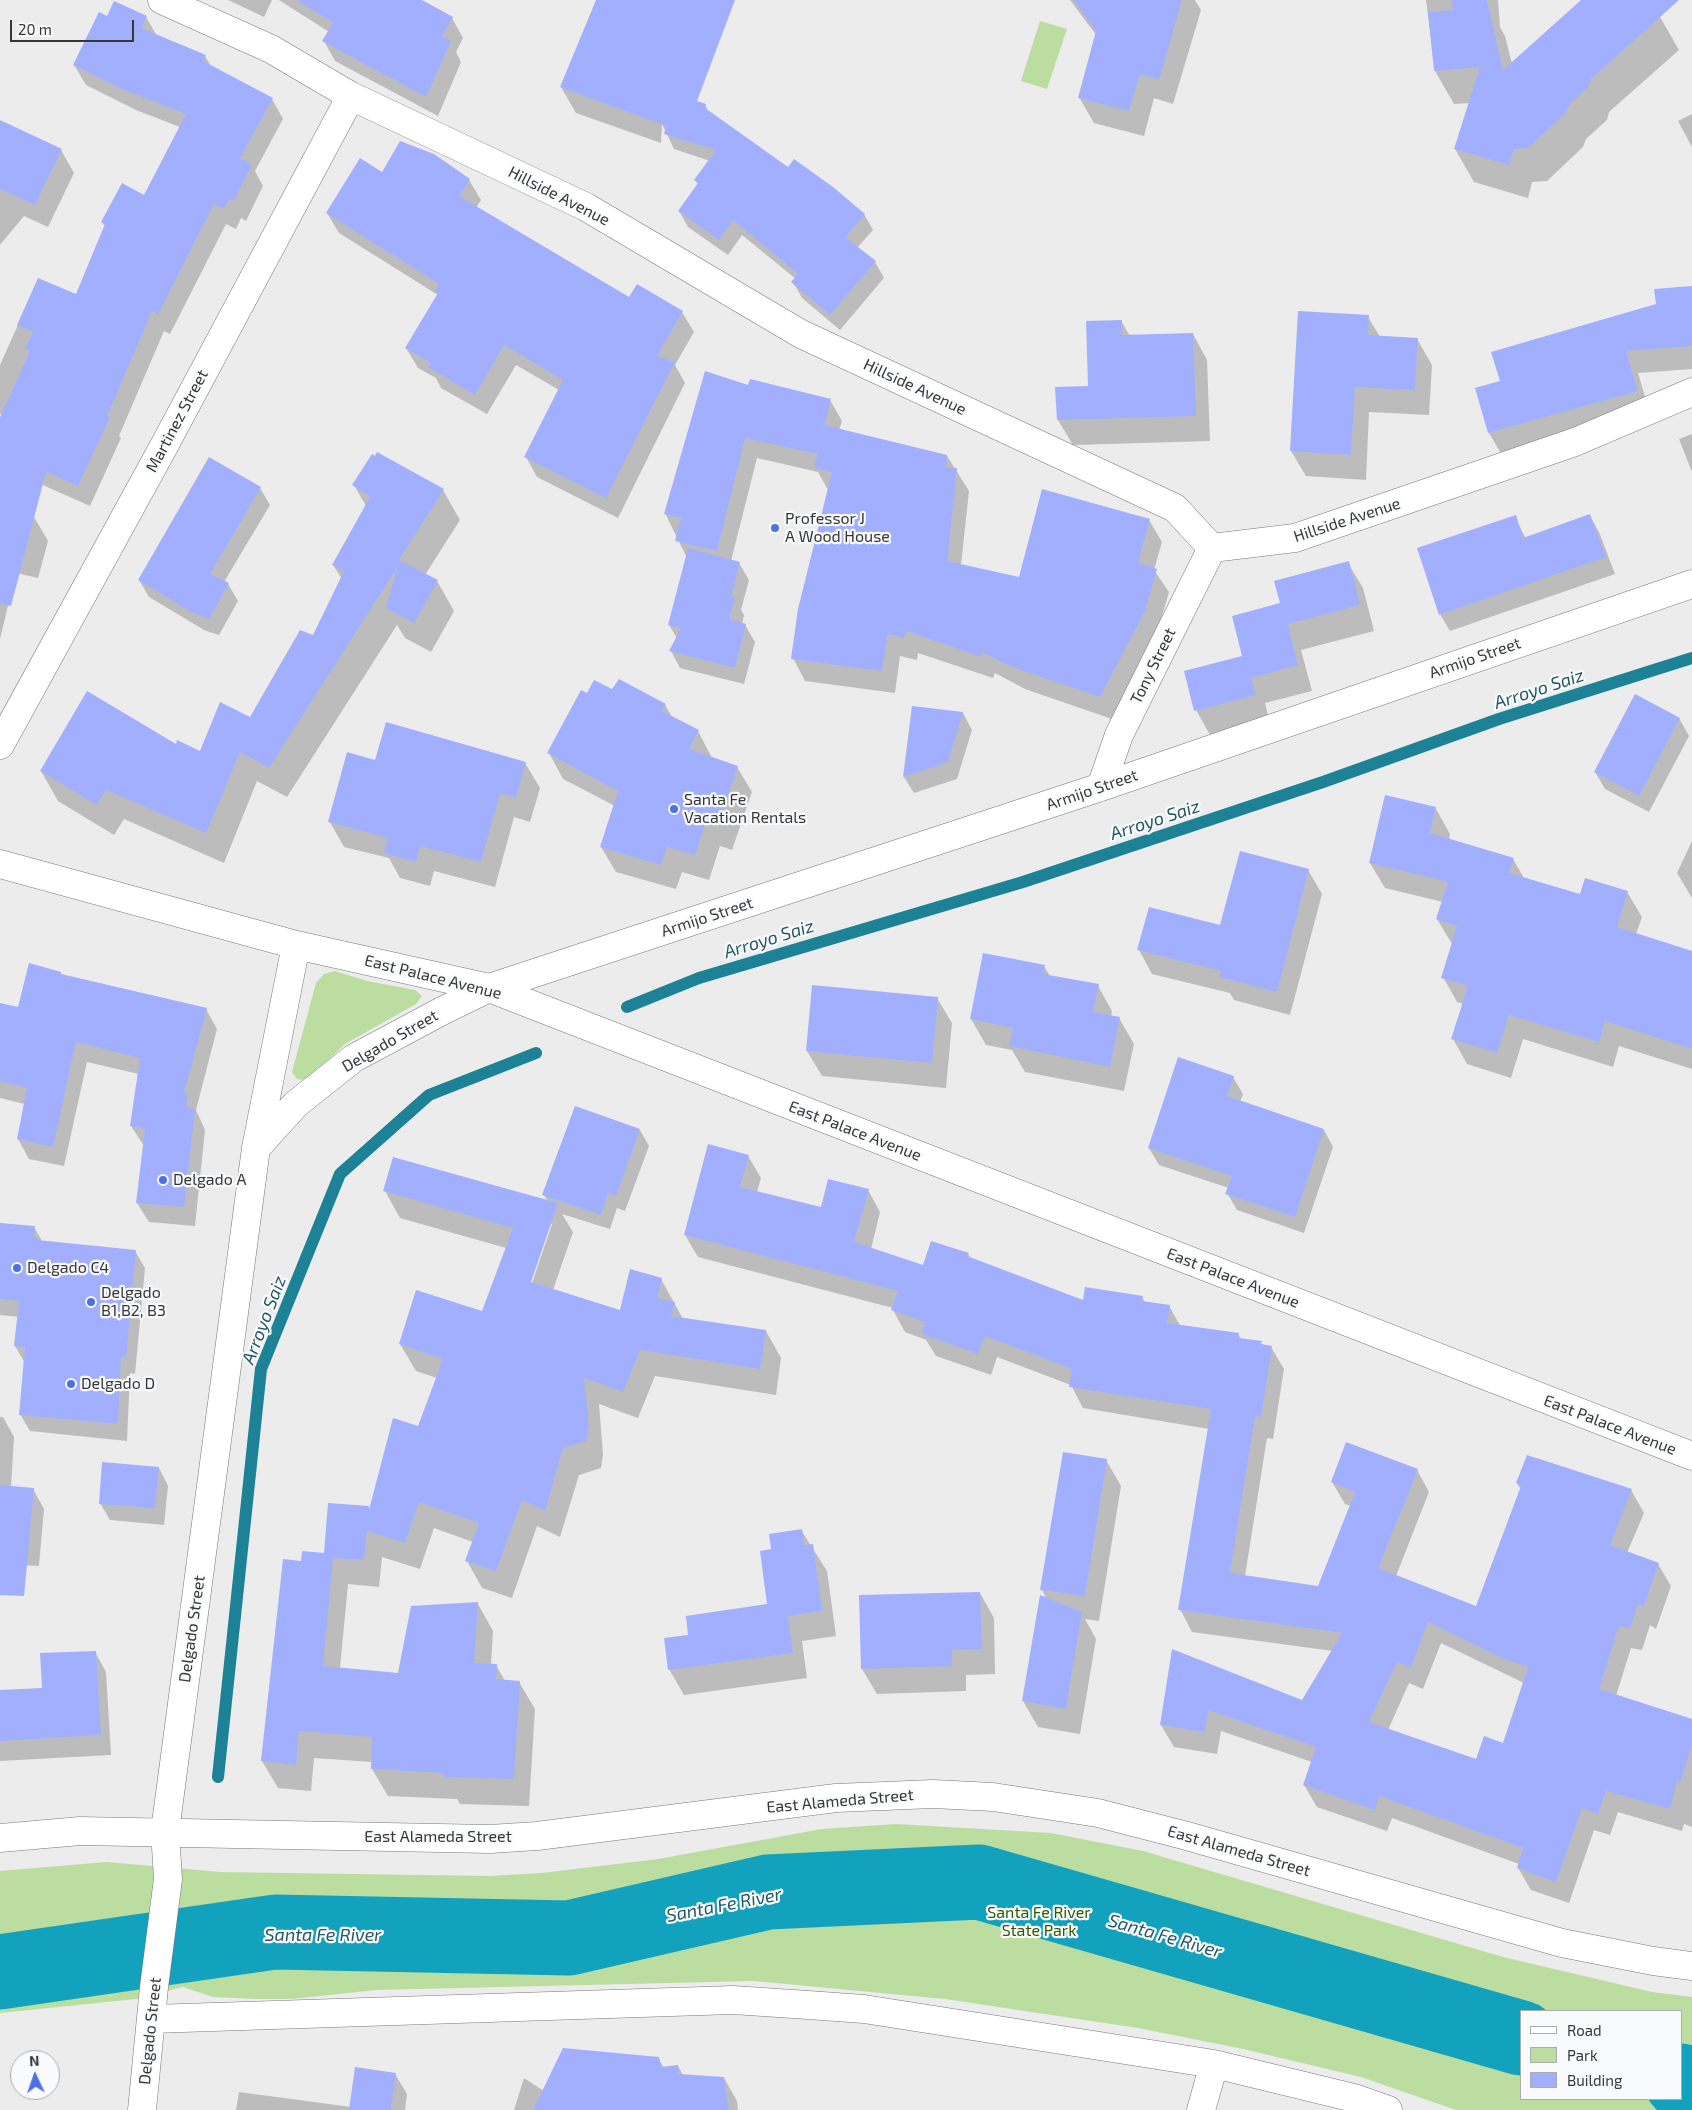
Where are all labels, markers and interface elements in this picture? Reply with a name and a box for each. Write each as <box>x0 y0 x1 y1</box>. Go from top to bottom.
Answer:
scale bar <box>12 10 136 42</box>
text: 20 m <box>18 20 52 38</box>
street label: Hillside Avenue <box>505 162 613 230</box>
street label: Hillside Avenue <box>861 355 969 419</box>
street label: Martinez Street <box>142 366 212 476</box>
street label: Hillside Avenue <box>1291 494 1403 546</box>
place label: Professor J A Wood House <box>785 509 890 547</box>
marker: Professor J A Wood House <box>769 522 781 534</box>
street label: Tony Street <box>1126 625 1180 707</box>
street label: Armijo Street <box>1427 633 1523 683</box>
water label: Arroyo Saiz <box>1491 664 1587 714</box>
street label: Armijo Street <box>1044 765 1140 815</box>
place label: Santa Fe Vacation Rentals <box>684 790 806 828</box>
water label: Arroyo Saiz <box>1107 795 1203 845</box>
marker: Santa Fe Vacation Rentals <box>668 803 680 815</box>
street label: Armijo Street <box>659 893 755 941</box>
water label: Arroyo Saiz <box>721 915 817 963</box>
street label: East Palace Avenue <box>362 951 504 1003</box>
street label: Delgado Street <box>338 1006 442 1076</box>
street label: East Palace Avenue <box>786 1097 924 1165</box>
place label: Delgado A <box>173 1170 246 1190</box>
marker: Delgado A <box>157 1174 169 1186</box>
street label: East Palace Avenue <box>1164 1244 1302 1312</box>
place label: Delgado C4 <box>27 1258 109 1278</box>
marker: Delgado C4 <box>11 1262 23 1274</box>
water label: Arroyo Saiz <box>237 1273 291 1367</box>
place label: Delgado B1,B2, B3 <box>101 1283 166 1321</box>
marker: Delgado B1,B2, B3 <box>85 1296 97 1308</box>
place label: Delgado D <box>81 1374 155 1394</box>
marker: Delgado D <box>65 1378 77 1390</box>
street label: East Palace Avenue <box>1541 1391 1679 1459</box>
street label: Delgado Street <box>175 1574 209 1684</box>
street label: East Alameda Street <box>766 1785 914 1817</box>
street label: East Alameda Street <box>1165 1821 1313 1881</box>
street label: East Alameda Street <box>364 1827 512 1847</box>
water label: Santa Fe River <box>665 1883 783 1927</box>
park label: Santa Fe River State Park <box>987 1903 1091 1941</box>
water label: Santa Fe River <box>1106 1910 1224 1962</box>
water label: Santa Fe River <box>265 1924 381 1946</box>
street label: Delgado Street <box>135 1976 165 2086</box>
legend <box>1520 2010 1682 2100</box>
text: Road <box>1567 2021 1602 2039</box>
text: Park <box>1567 2046 1598 2064</box>
north arrow <box>10 2050 60 2100</box>
text: N <box>29 2052 40 2069</box>
text: Building <box>1567 2071 1622 2089</box>

